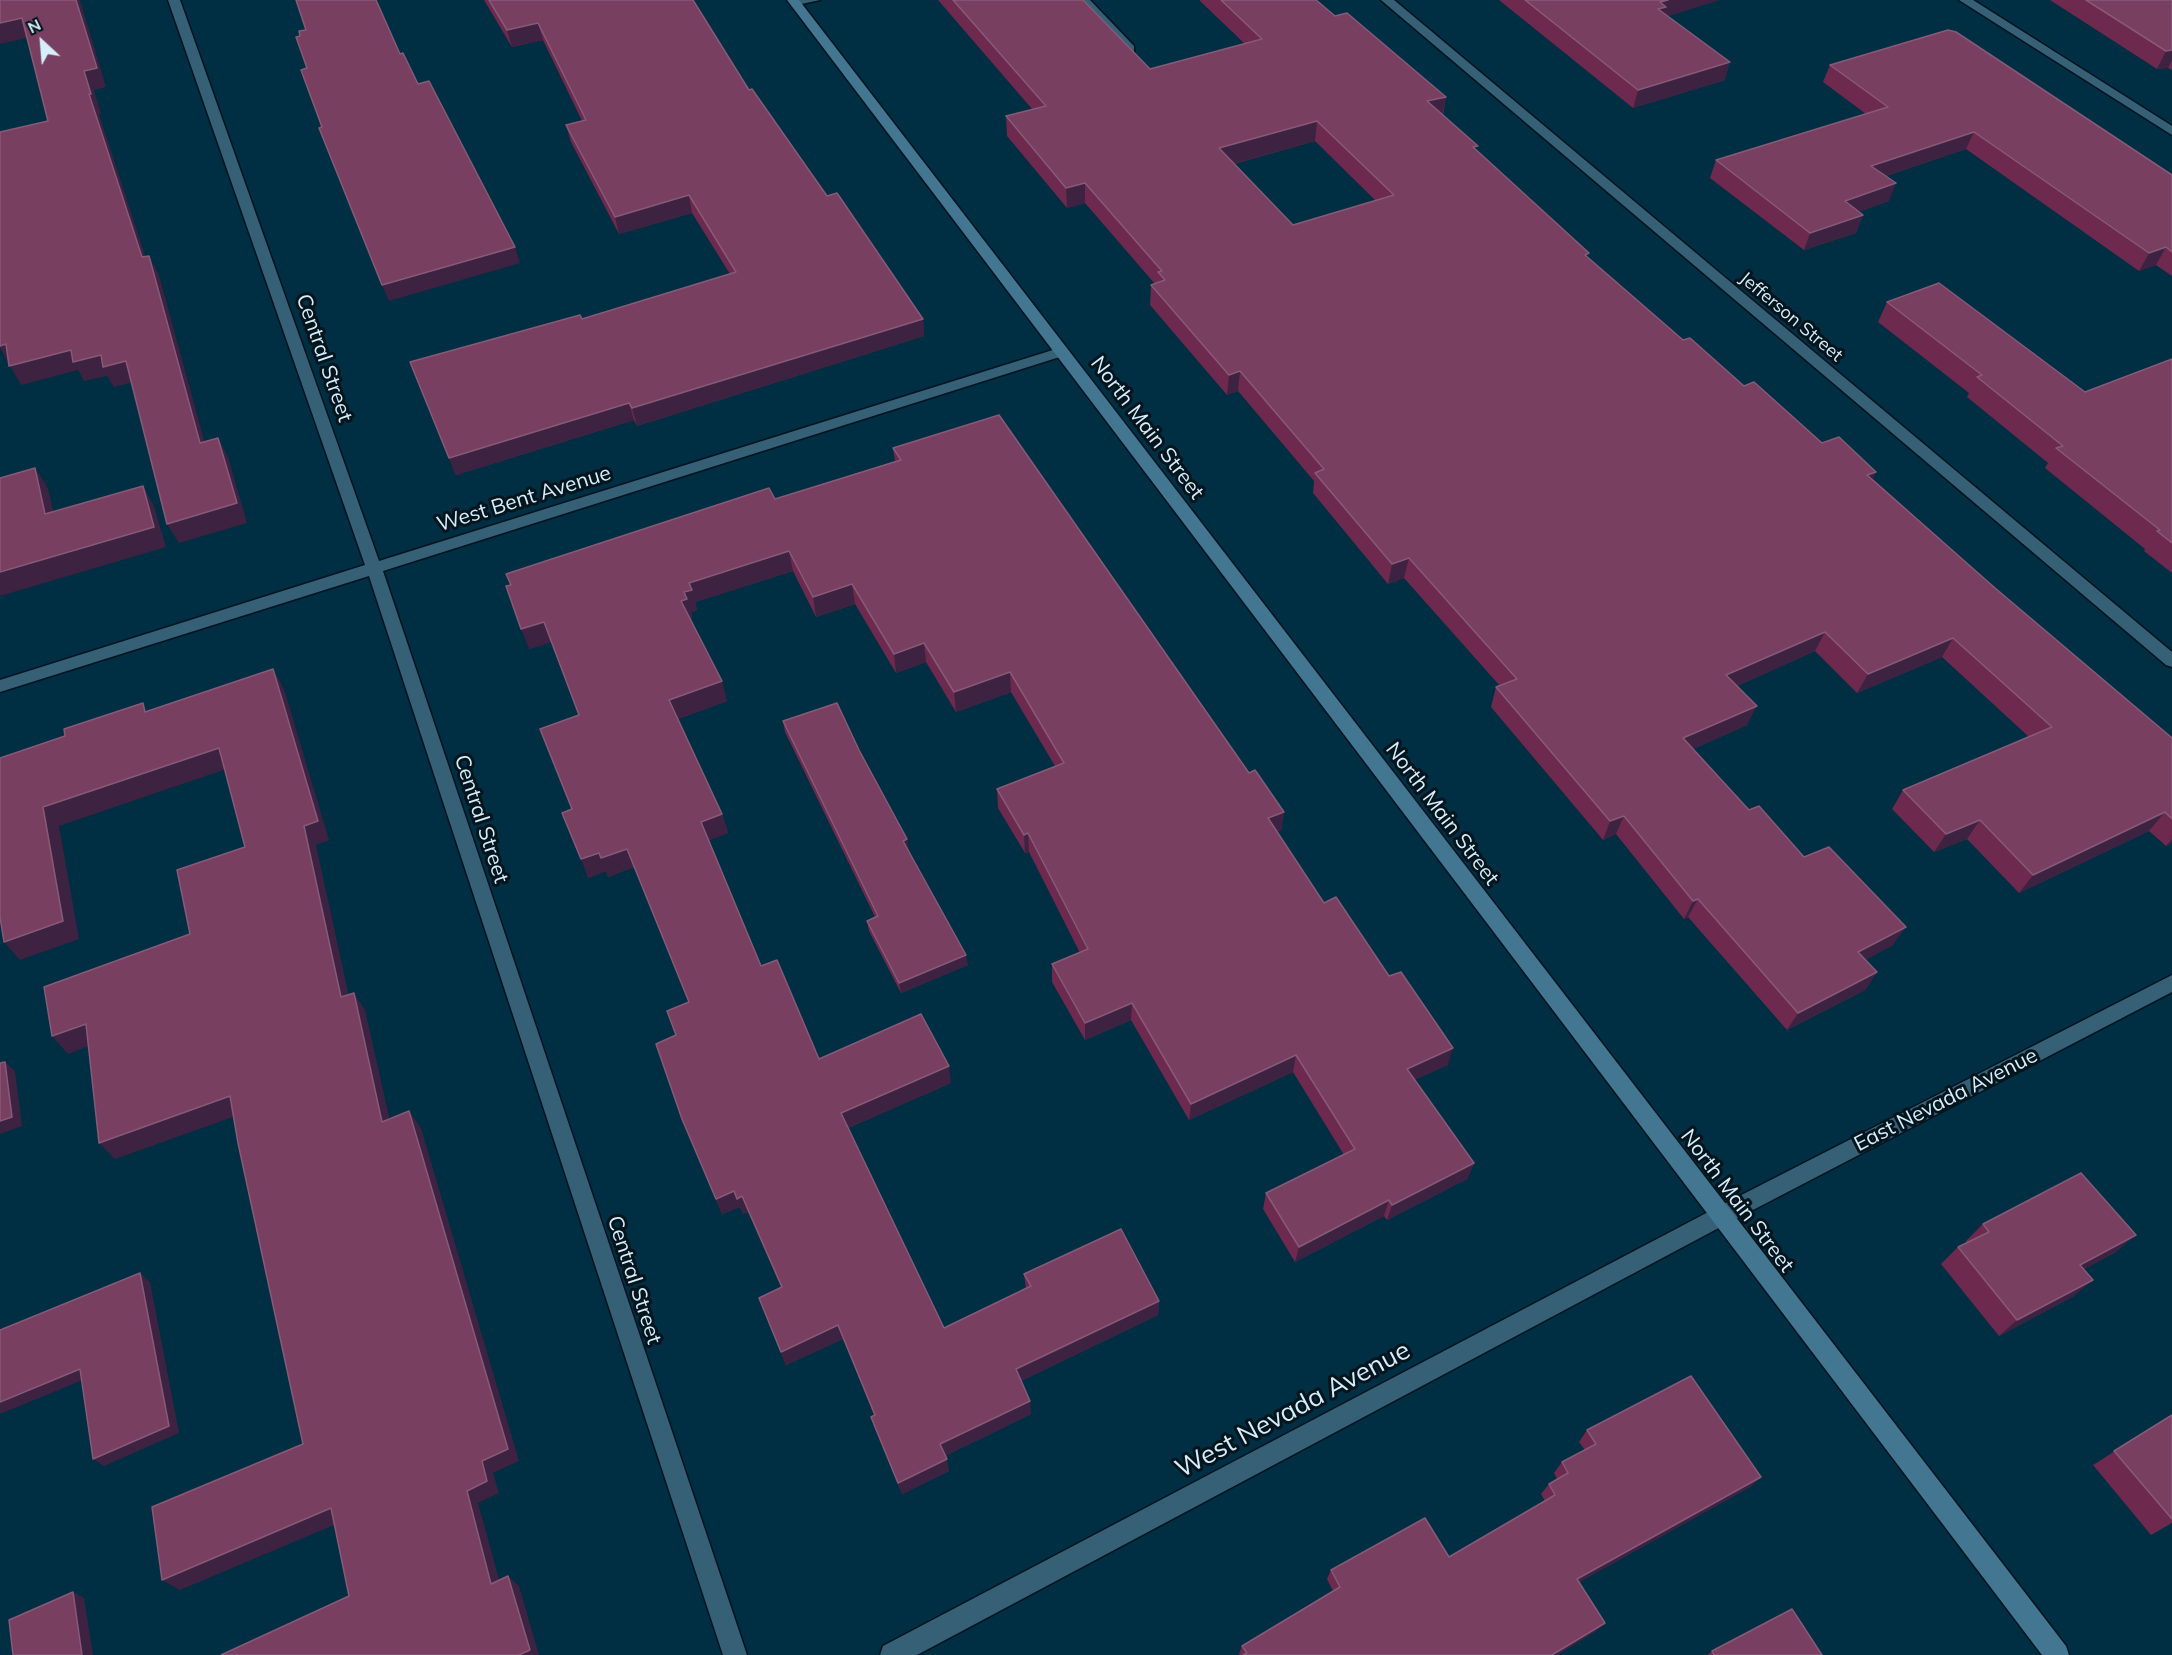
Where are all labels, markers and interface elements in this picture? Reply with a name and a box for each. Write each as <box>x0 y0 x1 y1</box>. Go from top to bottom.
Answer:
north arrow <box>12 12 72 72</box>
text: N <box>24 14 44 37</box>
street label: Jefferson Street <box>1735 268 1847 366</box>
street label: Central Street <box>290 291 358 425</box>
street label: North Main Street <box>1085 352 1209 504</box>
street label: West Bent Avenue <box>434 461 614 537</box>
street label: North Main Street <box>1380 738 1504 890</box>
street label: Central Street <box>448 752 514 886</box>
street label: East Nevada Avenue <box>1850 1043 2042 1157</box>
street label: North Main Street <box>1675 1125 1799 1277</box>
street label: Central Street <box>601 1213 667 1347</box>
street label: West Nevada Avenue <box>1170 1335 1416 1485</box>

